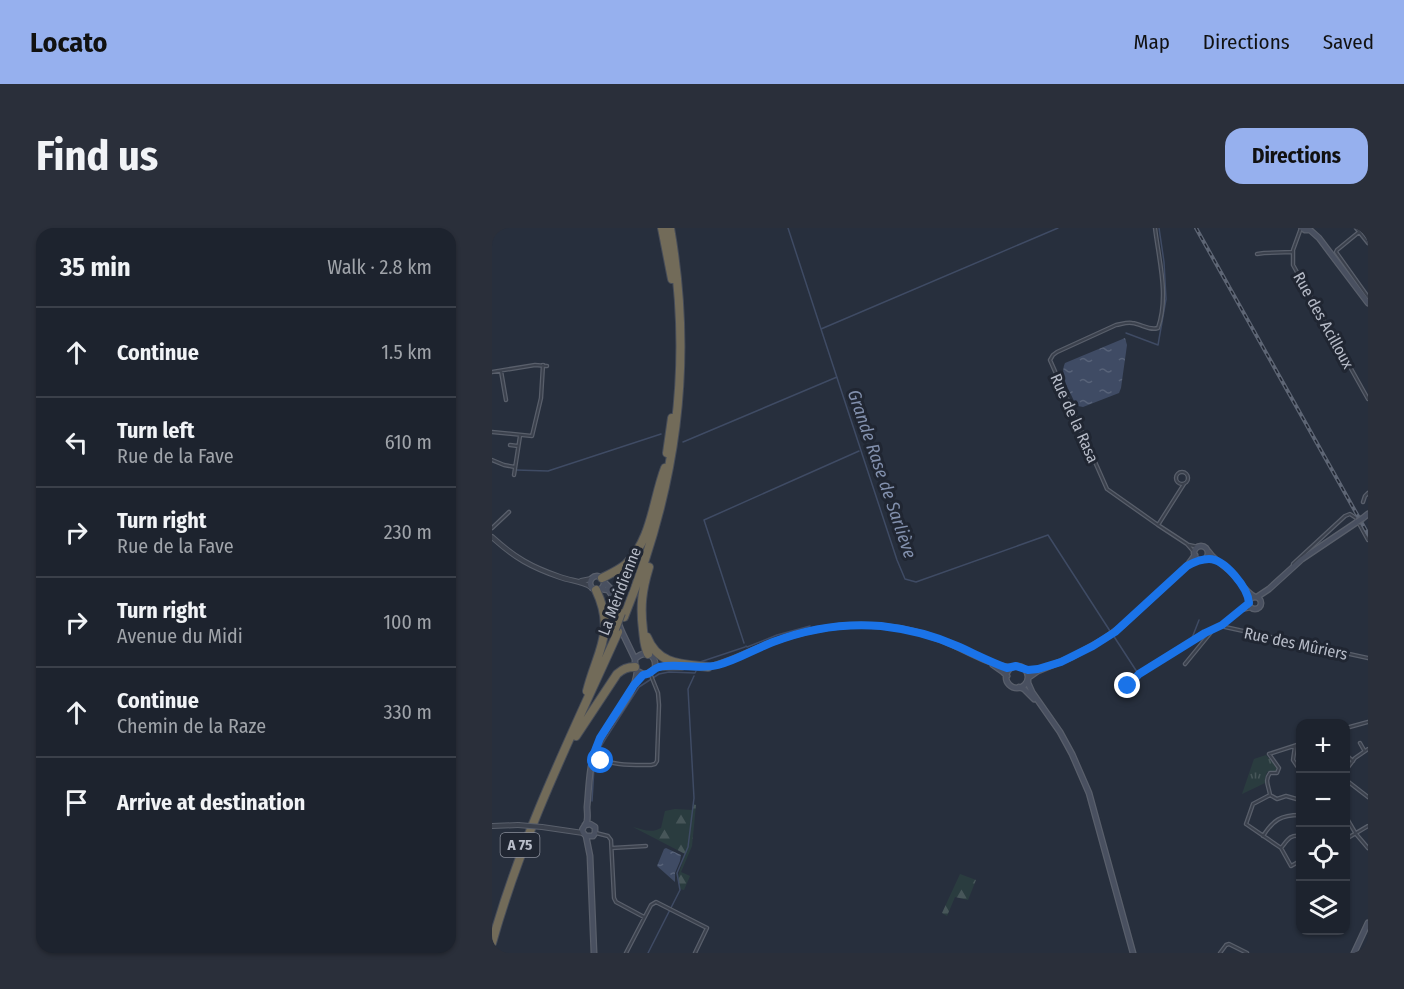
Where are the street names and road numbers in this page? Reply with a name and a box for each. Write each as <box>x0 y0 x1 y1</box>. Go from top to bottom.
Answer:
street label: Rue des Acilloux <box>1289 269 1358 372</box>
street label: Rue de la Rasa <box>1046 371 1103 466</box>
street label: La Méridienne <box>594 544 645 638</box>
street label: Rue des Mûriers <box>1242 623 1350 664</box>
road number: A 75 <box>501 833 540 857</box>

